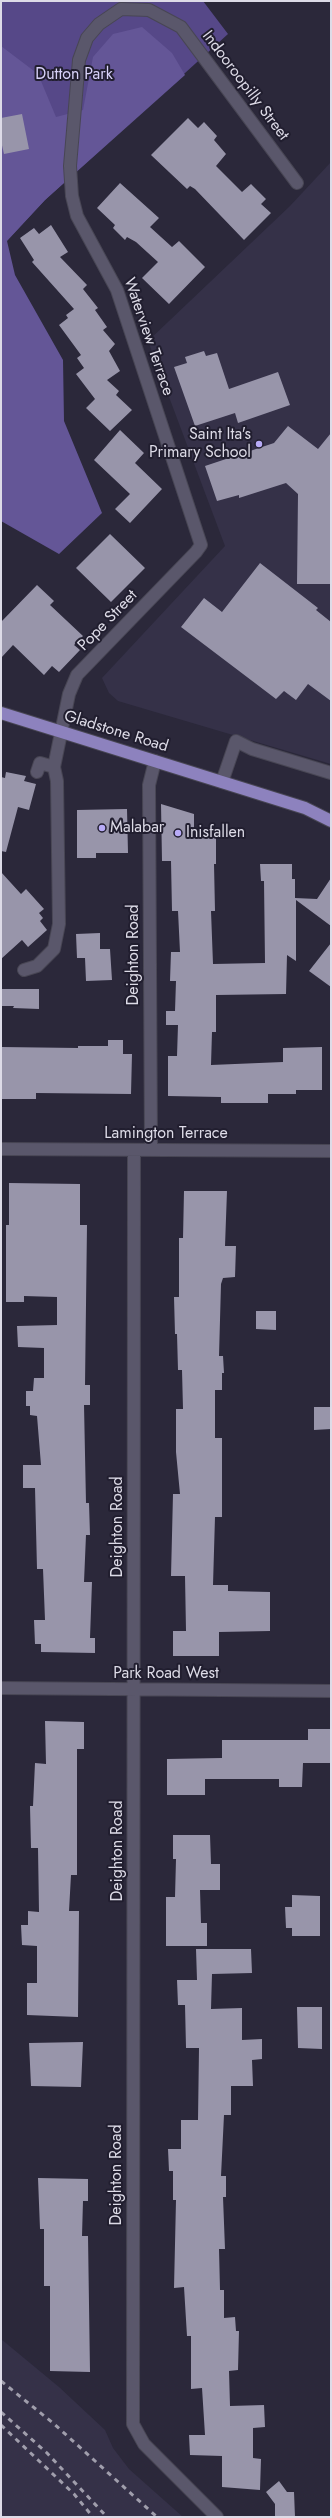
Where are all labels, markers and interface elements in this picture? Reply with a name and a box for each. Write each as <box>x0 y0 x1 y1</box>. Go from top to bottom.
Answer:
street label: Indooroopilly Street <box>198 27 292 145</box>
park label: Dutton Park <box>35 65 113 85</box>
street label: Waterview Terrace <box>119 275 177 399</box>
place label: Saint Ita's Primary School <box>149 425 251 463</box>
marker: Saint Ita's Primary School <box>254 439 264 449</box>
street label: Pope Street <box>74 587 142 655</box>
street label: Gladstone Road <box>62 707 170 757</box>
place label: Malabar <box>110 818 164 838</box>
marker: Malabar <box>97 823 107 833</box>
place label: Inisfallen <box>186 823 245 843</box>
marker: Inisfallen <box>173 828 183 838</box>
street label: Deighton Road <box>124 904 144 1006</box>
street label: Lamington Terrace <box>104 1124 228 1144</box>
street label: Deighton Road <box>108 1476 128 1578</box>
street label: Park Road West <box>113 1664 219 1684</box>
street label: Deighton Road <box>108 1800 128 1902</box>
street label: Deighton Road <box>107 2124 127 2226</box>

